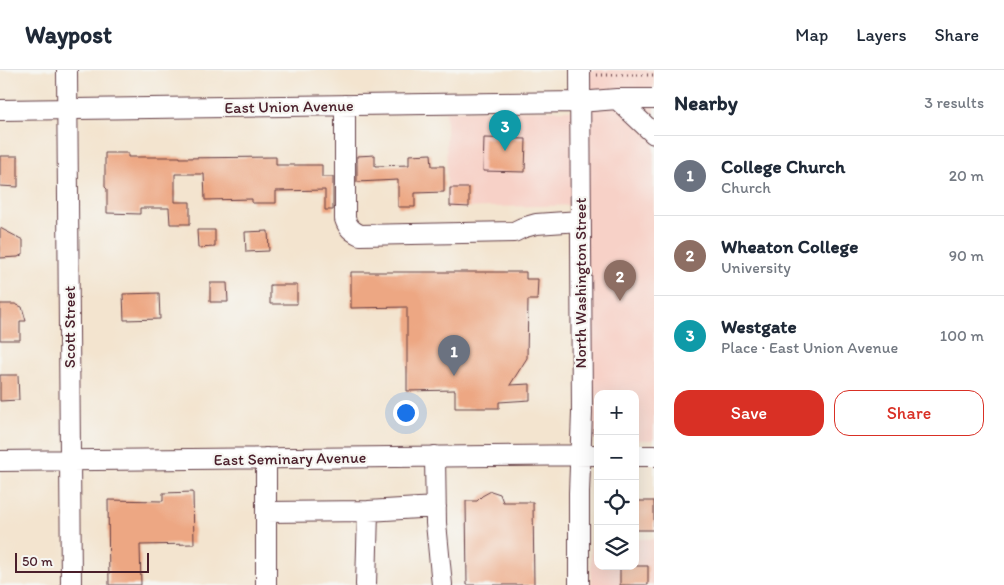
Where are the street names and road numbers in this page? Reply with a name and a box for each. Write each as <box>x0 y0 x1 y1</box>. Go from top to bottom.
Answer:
street label: East Union Avenue <box>224 96 354 117</box>
street label: North Washington Street <box>571 198 590 368</box>
street label: Scott Street <box>60 286 79 368</box>
street label: East Seminary Avenue <box>214 448 366 469</box>

